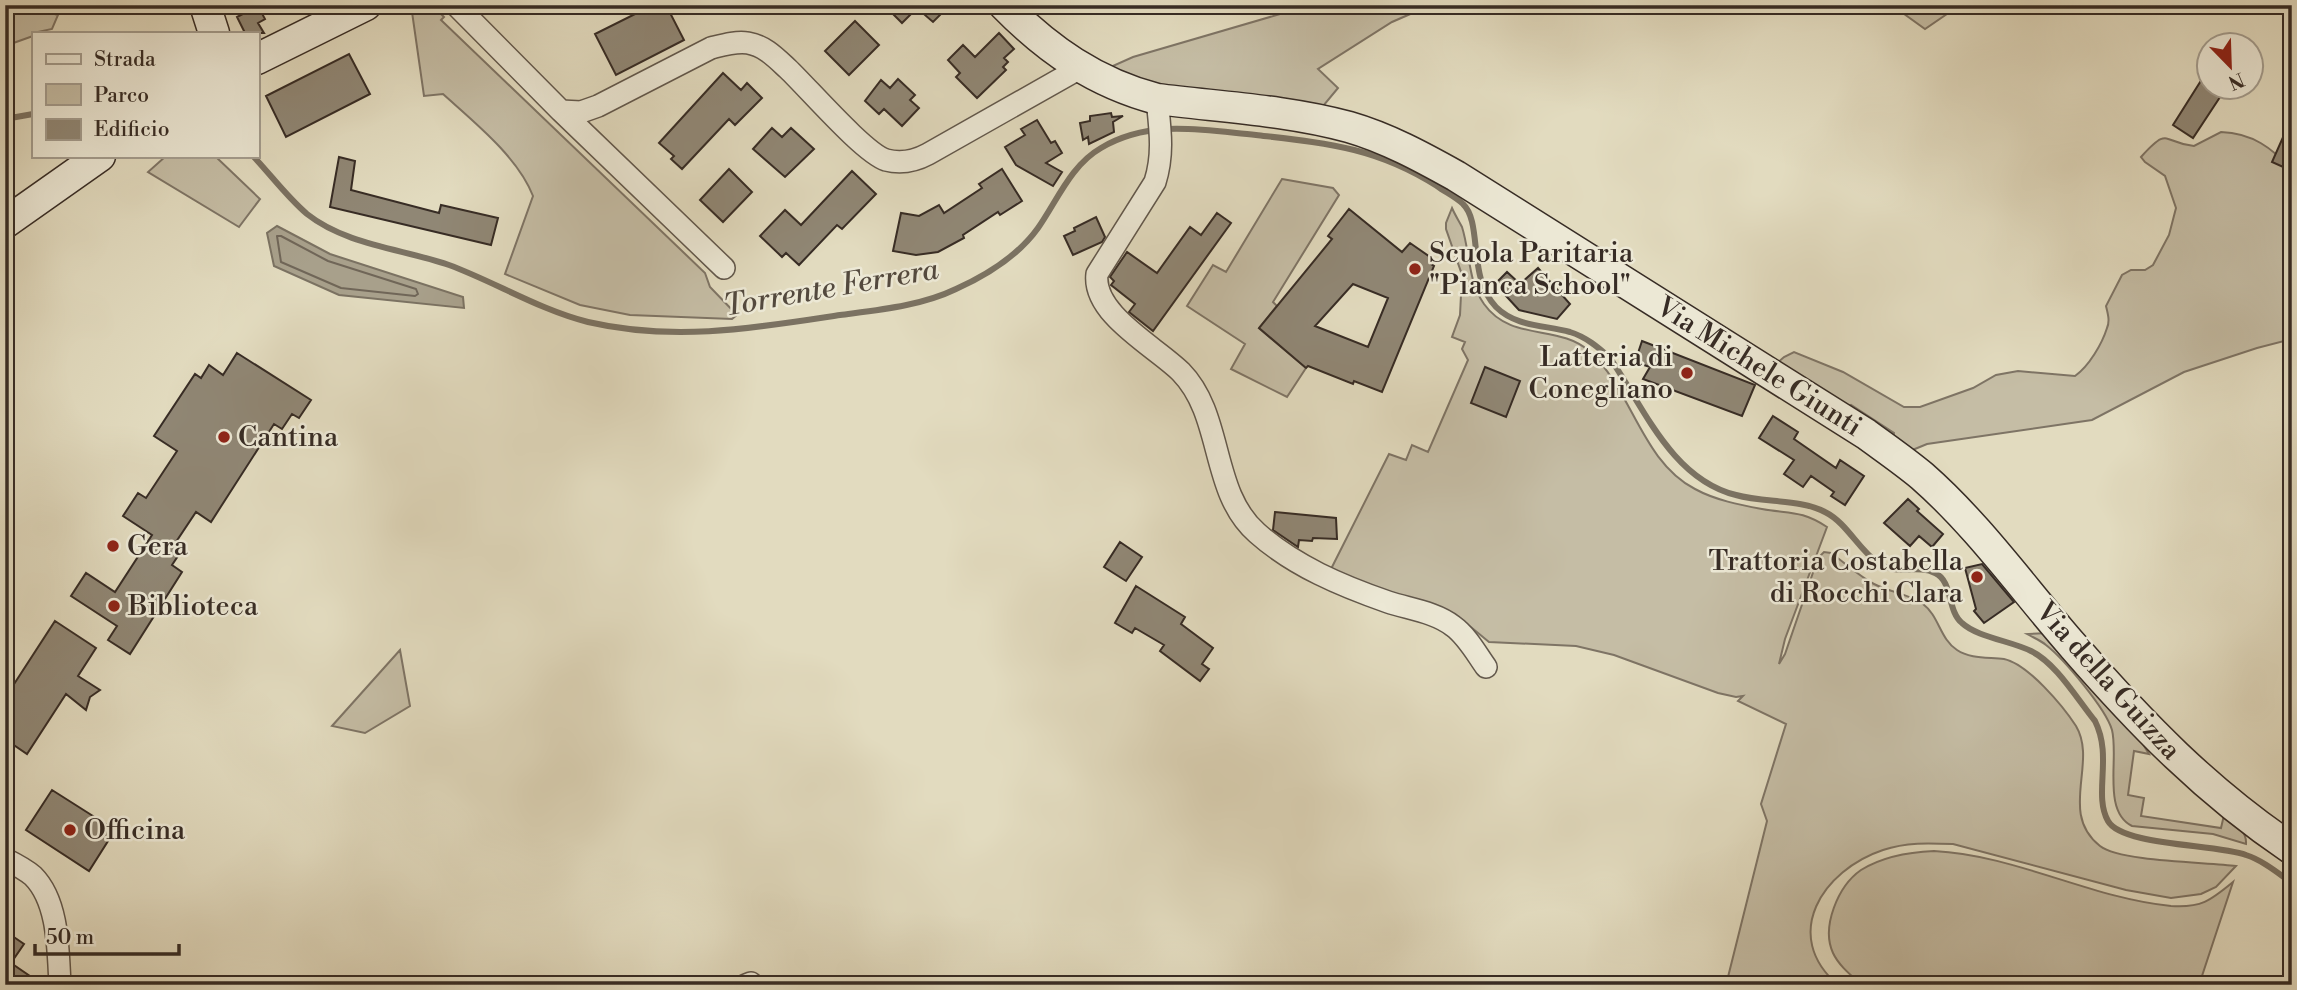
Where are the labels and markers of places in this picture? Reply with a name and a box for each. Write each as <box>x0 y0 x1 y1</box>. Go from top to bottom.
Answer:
place label: Scuola Paritaria "Pianca School" <box>1429 236 1634 303</box>
marker: Scuola Paritaria "Pianca School" <box>1407 261 1423 277</box>
place label: Latteria di Conegliano <box>1529 340 1673 407</box>
marker: Latteria di Conegliano <box>1679 365 1695 381</box>
place label: Cantina <box>238 420 339 455</box>
marker: Cantina <box>216 429 232 445</box>
place label: Gera <box>127 529 189 564</box>
marker: Gera <box>105 538 121 554</box>
place label: Trattoria Costabella di Rocchi Clara <box>1708 544 1964 611</box>
marker: Trattoria Costabella di Rocchi Clara <box>1969 569 1985 585</box>
place label: Biblioteca <box>127 589 259 624</box>
marker: Biblioteca <box>106 598 122 614</box>
place label: Officina <box>84 813 186 848</box>
marker: Officina <box>62 822 78 838</box>

